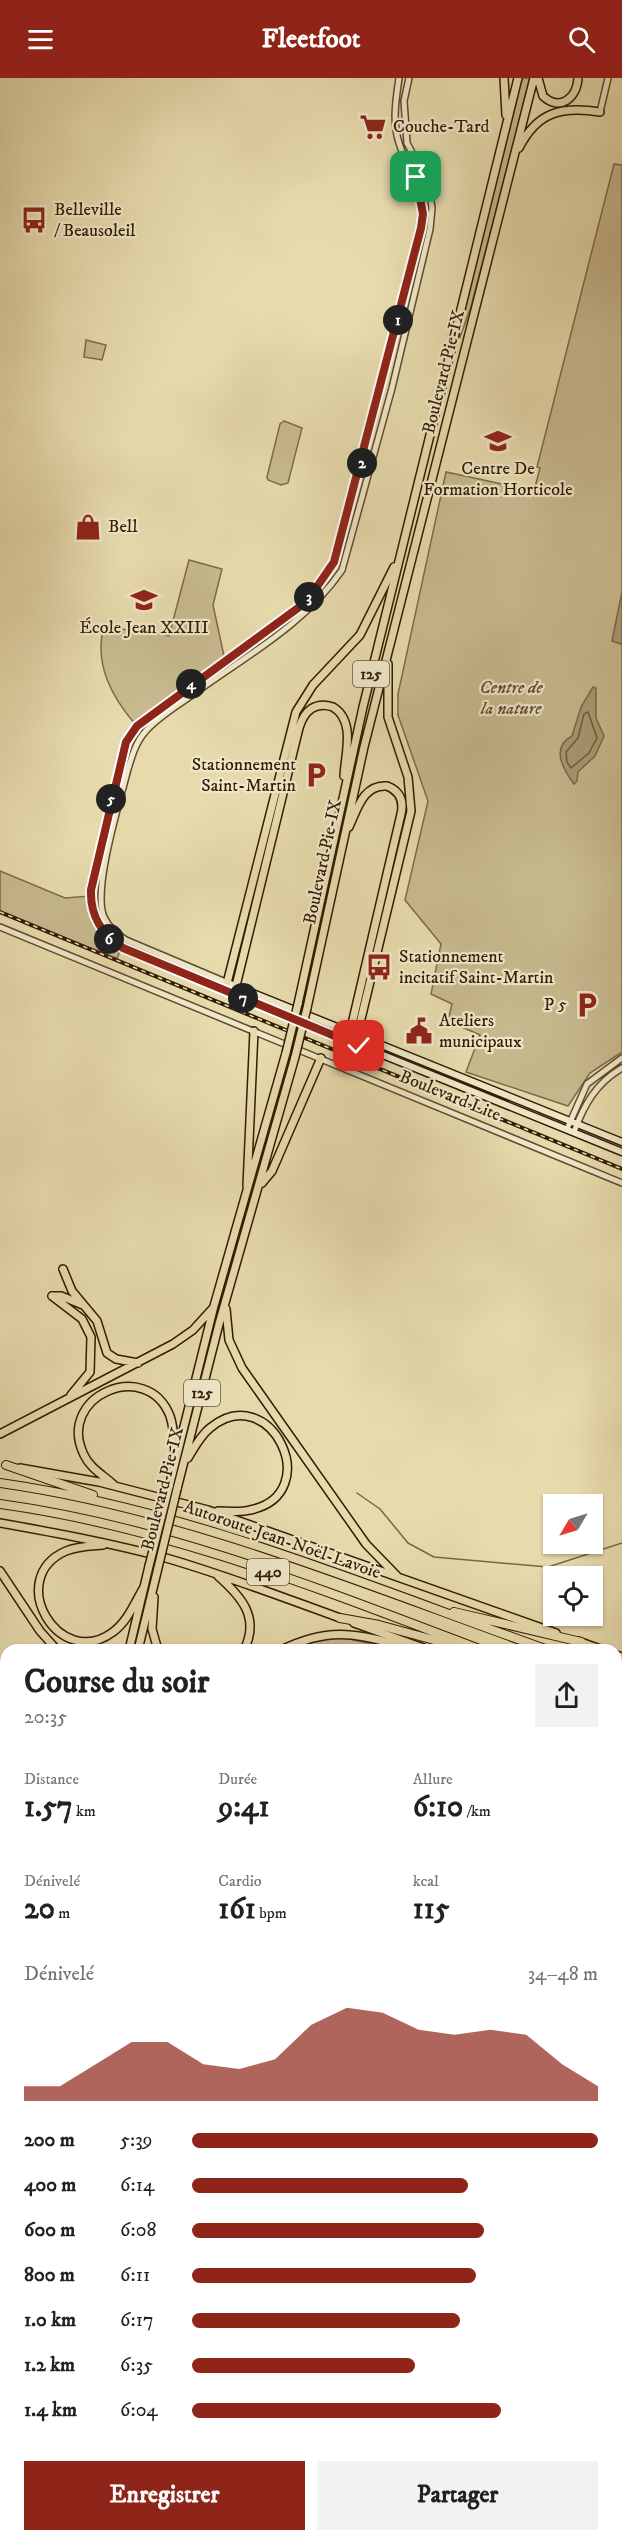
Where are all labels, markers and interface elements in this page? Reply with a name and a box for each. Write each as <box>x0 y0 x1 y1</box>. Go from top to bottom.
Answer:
text: Fleetfoot <box>262 22 360 56</box>
icon: menu <box>24 23 57 56</box>
icon: search <box>565 23 598 56</box>
supermarket icon: Couche-Tard <box>358 112 388 142</box>
place label: Couche-Tard <box>393 116 490 138</box>
pin <box>390 151 441 202</box>
icon: arrive <box>399 160 432 193</box>
place label: Belleville / Beausoleil <box>54 199 136 242</box>
bus stop icon: Belleville / Beausoleil <box>19 205 49 235</box>
pin: 1 <box>383 305 413 335</box>
street label: Boulevard Pie-IX <box>418 308 470 436</box>
text: 1 <box>395 310 401 330</box>
school or university icon: Centre De Formation Horticole <box>483 426 513 456</box>
pin: 2 <box>347 448 377 478</box>
text: 2 <box>358 453 366 473</box>
place label: Centre De Formation Horticole <box>423 458 573 501</box>
shop icon: Bell <box>73 512 103 542</box>
place label: Bell <box>108 516 138 538</box>
pin: 3 <box>294 582 324 612</box>
school or university icon: École Jean XXIII <box>129 585 159 615</box>
text: 3 <box>306 587 312 607</box>
place label: École Jean XXIII <box>79 617 209 639</box>
road number: 125 <box>353 661 389 687</box>
pin: 4 <box>176 669 206 699</box>
text: 4 <box>186 674 196 694</box>
park label: Centre de la nature <box>479 677 544 720</box>
place label: Stationnement Saint-Martin <box>192 754 297 797</box>
parking icon: Stationnement Saint-Martin <box>301 760 331 790</box>
pin: 5 <box>96 784 126 814</box>
text: 5 <box>107 789 115 809</box>
street label: Boulevard Pie-IX <box>299 798 347 926</box>
pin: 6 <box>94 924 124 954</box>
text: 6 <box>105 929 113 949</box>
place label: Stationnement incitatif Saint-Martin <box>399 946 554 989</box>
bus stop icon: Stationnement incitatif Saint-Martin <box>364 952 394 982</box>
pin: 7 <box>228 983 258 1013</box>
text: 7 <box>239 988 247 1008</box>
parking icon: P 5 <box>572 990 602 1020</box>
place label: P 5 <box>544 994 567 1016</box>
place label: Ateliers municipaux <box>439 1010 522 1053</box>
public building icon: Ateliers municipaux <box>404 1016 434 1046</box>
pin <box>333 1020 384 1071</box>
icon: check <box>342 1029 375 1062</box>
street label: Boulevard Lite <box>396 1066 504 1126</box>
road number: 125 <box>184 1380 220 1406</box>
street label: Boulevard Pie-IX <box>137 1425 189 1553</box>
north arrow <box>543 1494 603 1554</box>
map controls <box>543 1494 603 1626</box>
street label: Autoroute Jean-Noël-Lavoie <box>181 1496 383 1584</box>
road number: 440 <box>247 1559 289 1585</box>
button: locate <box>543 1566 603 1626</box>
text: Course du soir <box>24 1662 209 1703</box>
button: share <box>535 1664 598 1727</box>
text: 20:35 <box>24 1705 67 1730</box>
text: Distance <box>24 1769 79 1789</box>
text: Durée <box>218 1769 257 1789</box>
text: Allure <box>413 1769 453 1789</box>
text: 1.57 <box>24 1789 73 1826</box>
text: 9:41 <box>218 1789 269 1826</box>
text: 6:10 <box>413 1789 463 1826</box>
text: km <box>73 1801 96 1821</box>
text: /km <box>463 1801 491 1821</box>
text: Dénivelé <box>24 1871 80 1891</box>
text: Cardio <box>218 1871 262 1891</box>
text: kcal <box>413 1871 439 1891</box>
text: 20 <box>24 1891 55 1928</box>
text: 161 <box>218 1891 256 1928</box>
text: 115 <box>413 1891 449 1928</box>
text: m <box>55 1903 70 1923</box>
text: bpm <box>256 1903 287 1923</box>
text: Dénivelé <box>24 1962 94 1987</box>
text: 34–48 m <box>528 1962 598 1987</box>
text: 200 m <box>24 2128 75 2153</box>
text: 5:39 <box>120 2128 153 2153</box>
text: 400 m <box>24 2173 76 2198</box>
text: 6:14 <box>120 2173 154 2198</box>
text: 600 m <box>24 2218 75 2243</box>
text: 6:08 <box>120 2218 156 2243</box>
text: 800 m <box>24 2263 75 2288</box>
text: 6:11 <box>120 2263 150 2288</box>
text: 1.0 km <box>24 2308 76 2333</box>
text: 6:17 <box>120 2308 154 2333</box>
text: 1.2 km <box>24 2353 75 2378</box>
text: 6:35 <box>120 2353 153 2378</box>
text: 1.4 km <box>24 2398 77 2423</box>
text: 6:04 <box>120 2398 158 2423</box>
button: Enregistrer <box>24 2461 305 2530</box>
button: Partager <box>317 2461 598 2530</box>

